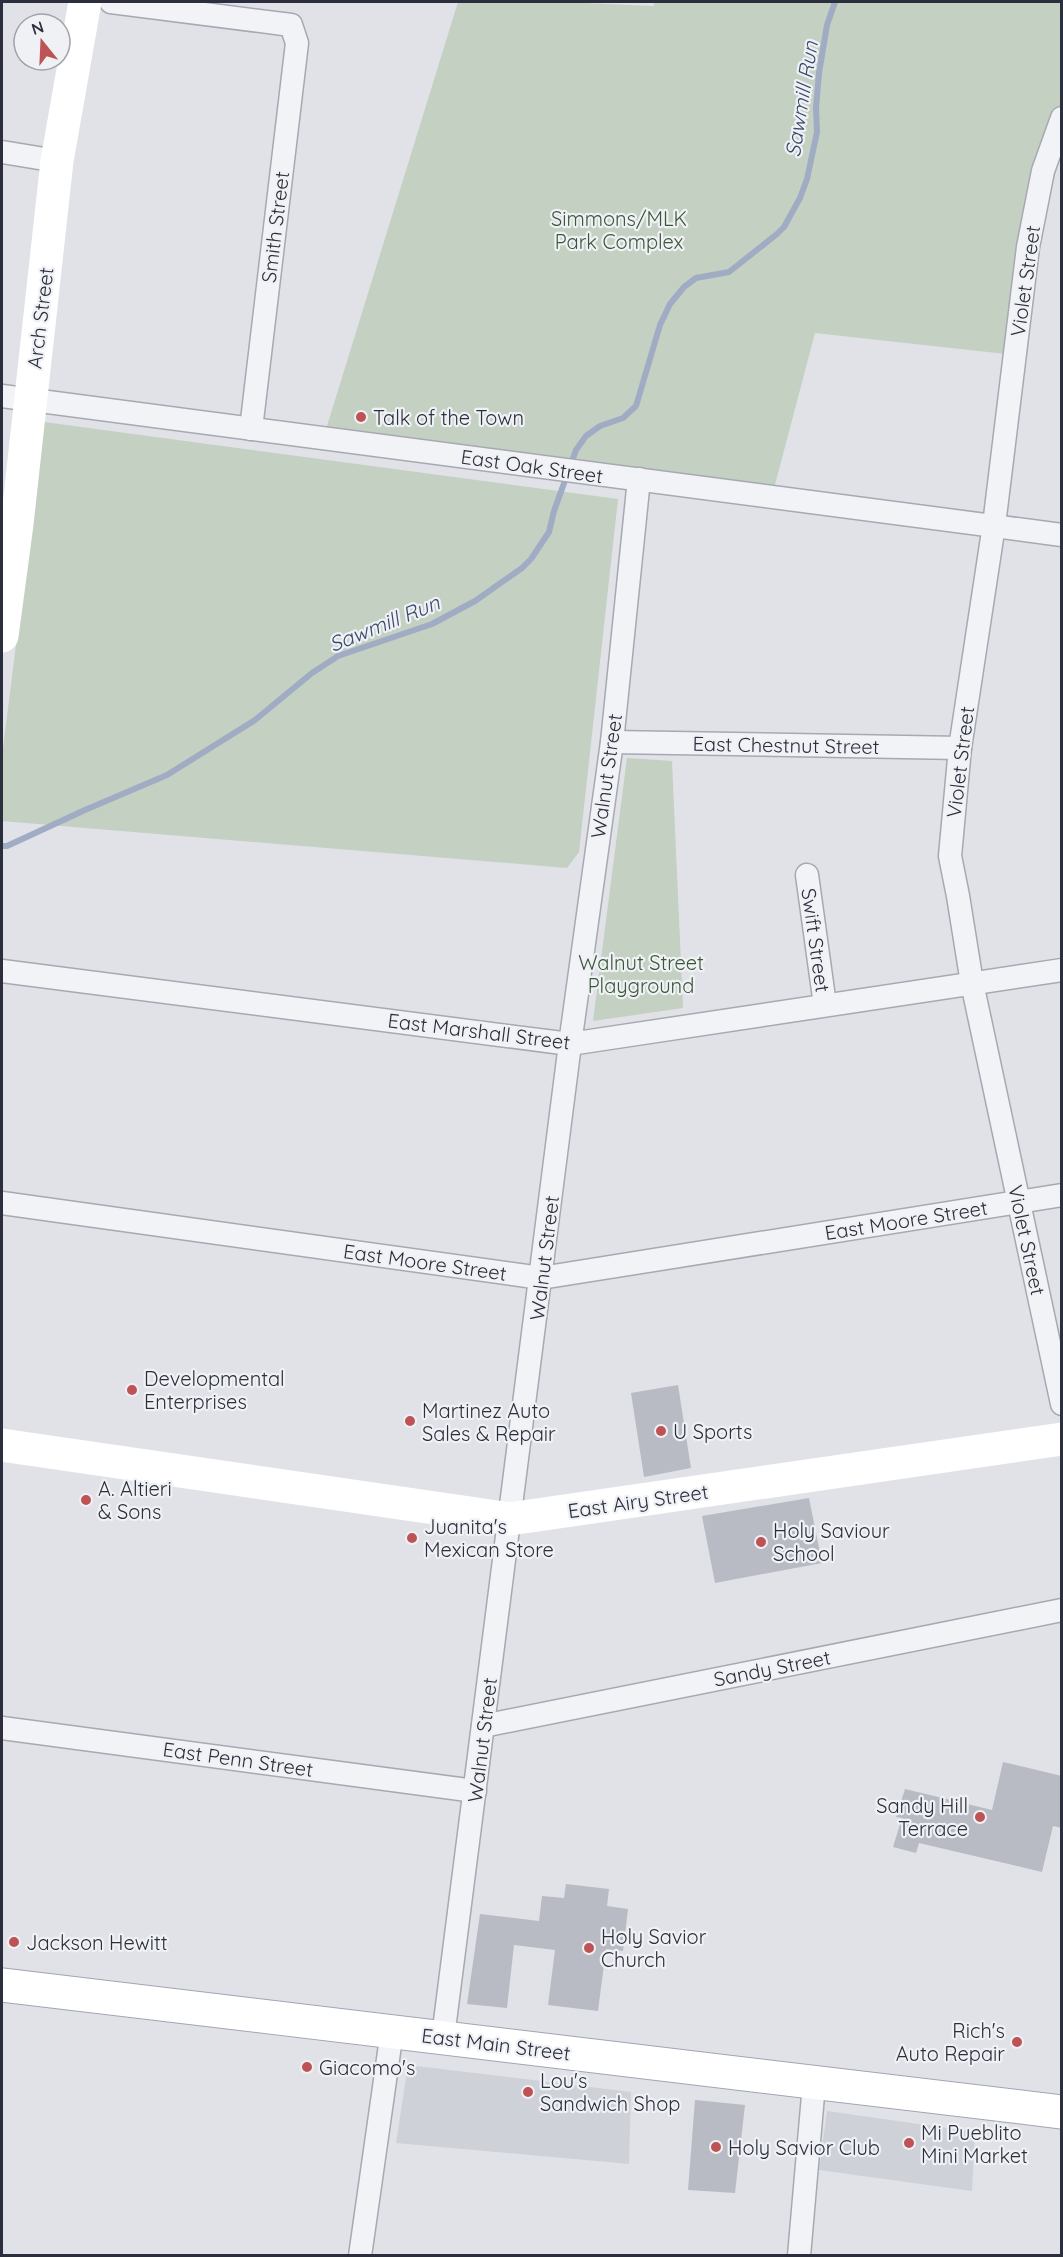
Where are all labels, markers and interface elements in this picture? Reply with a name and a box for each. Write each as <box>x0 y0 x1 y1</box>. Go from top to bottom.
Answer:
north arrow <box>12 12 72 72</box>
text: N <box>29 16 46 39</box>
water label: Sawmill Run <box>779 38 823 159</box>
street label: Smith Street <box>256 170 294 284</box>
park label: Simmons/MLK Park Complex <box>551 206 687 254</box>
street label: Violet Street <box>1005 223 1045 338</box>
street label: Arch Street <box>21 266 59 370</box>
place label: Talk of the Town <box>373 405 524 430</box>
marker: Talk of the Town <box>354 410 368 424</box>
street label: East Oak Street <box>459 444 605 488</box>
water label: Sawmill Run <box>325 589 444 657</box>
street label: Violet Street <box>941 705 979 819</box>
street label: Walnut Street <box>585 712 627 840</box>
street label: East Chestnut Street <box>692 731 880 759</box>
street label: Swift Street <box>796 886 836 994</box>
park label: Walnut Street Playground <box>578 950 704 998</box>
street label: East Marshall Street <box>386 1007 572 1055</box>
street label: Violet Street <box>1003 1182 1051 1298</box>
street label: Walnut Street <box>524 1194 564 1322</box>
street label: East Moore Street <box>823 1195 989 1245</box>
street label: East Moore Street <box>342 1238 508 1286</box>
place label: Developmental Enterprises <box>144 1366 285 1414</box>
marker: Developmental Enterprises <box>125 1383 139 1397</box>
place label: Martinez Auto Sales & Repair <box>422 1398 556 1446</box>
marker: Martinez Auto Sales & Repair <box>403 1414 417 1428</box>
place label: U Sports <box>673 1419 752 1444</box>
marker: U Sports <box>654 1424 668 1438</box>
place label: A. Altieri & Sons <box>98 1476 172 1524</box>
street label: East Airy Street <box>566 1479 710 1523</box>
marker: A. Altieri & Sons <box>79 1493 93 1507</box>
place label: Juanita's Mexican Store <box>424 1514 554 1562</box>
place label: Holy Saviour School <box>773 1518 890 1566</box>
marker: Juanita's Mexican Store <box>405 1531 419 1545</box>
marker: Holy Saviour School <box>754 1535 768 1549</box>
street label: Sandy Street <box>711 1644 833 1692</box>
street label: Walnut Street <box>462 1676 502 1804</box>
street label: East Penn Street <box>161 1736 315 1782</box>
place label: Sandy Hill Terrace <box>876 1793 968 1841</box>
marker: Sandy Hill Terrace <box>973 1810 987 1824</box>
place label: Holy Savior Church <box>601 1924 707 1972</box>
place label: Jackson Hewitt <box>26 1930 168 1955</box>
marker: Jackson Hewitt <box>7 1935 21 1949</box>
marker: Holy Savior Church <box>582 1941 596 1955</box>
place label: Rich's Auto Repair <box>896 2018 1005 2066</box>
street label: East Main Street <box>420 2022 572 2066</box>
marker: Rich's Auto Repair <box>1010 2035 1024 2049</box>
place label: Giacomo's <box>319 2055 415 2080</box>
marker: Giacomo's <box>300 2060 314 2074</box>
place label: Lou's Sandwich Shop <box>540 2068 680 2116</box>
marker: Lou's Sandwich Shop <box>521 2085 535 2099</box>
place label: Mi Pueblito Mini Market <box>921 2120 1028 2168</box>
place label: Holy Savior Club <box>728 2135 880 2160</box>
marker: Mi Pueblito Mini Market <box>902 2136 916 2150</box>
marker: Holy Savior Club <box>709 2140 723 2154</box>

